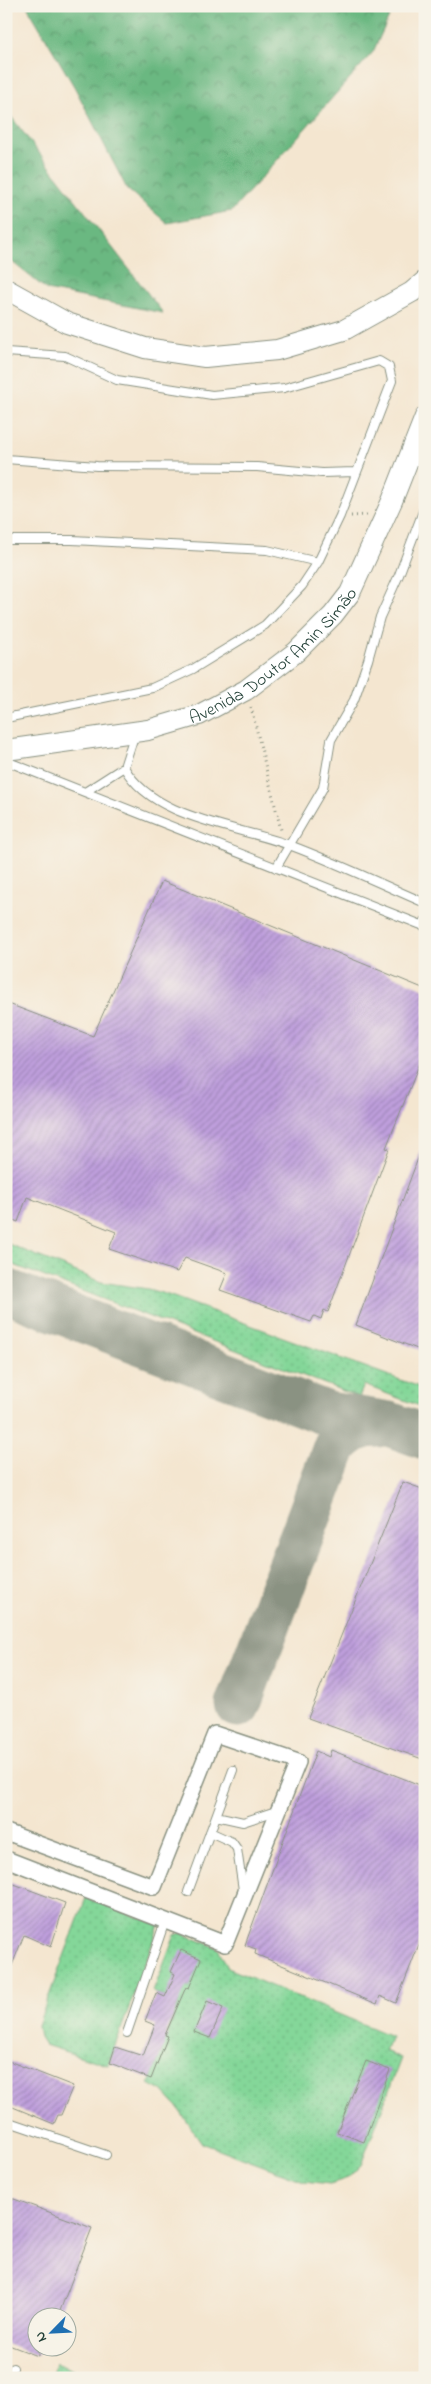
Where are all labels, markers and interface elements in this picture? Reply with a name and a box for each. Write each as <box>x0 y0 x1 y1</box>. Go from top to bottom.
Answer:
street label: Avenida Doutor Amin Simão <box>186 583 365 732</box>
north arrow <box>28 2306 78 2356</box>
text: N <box>30 2328 53 2345</box>

